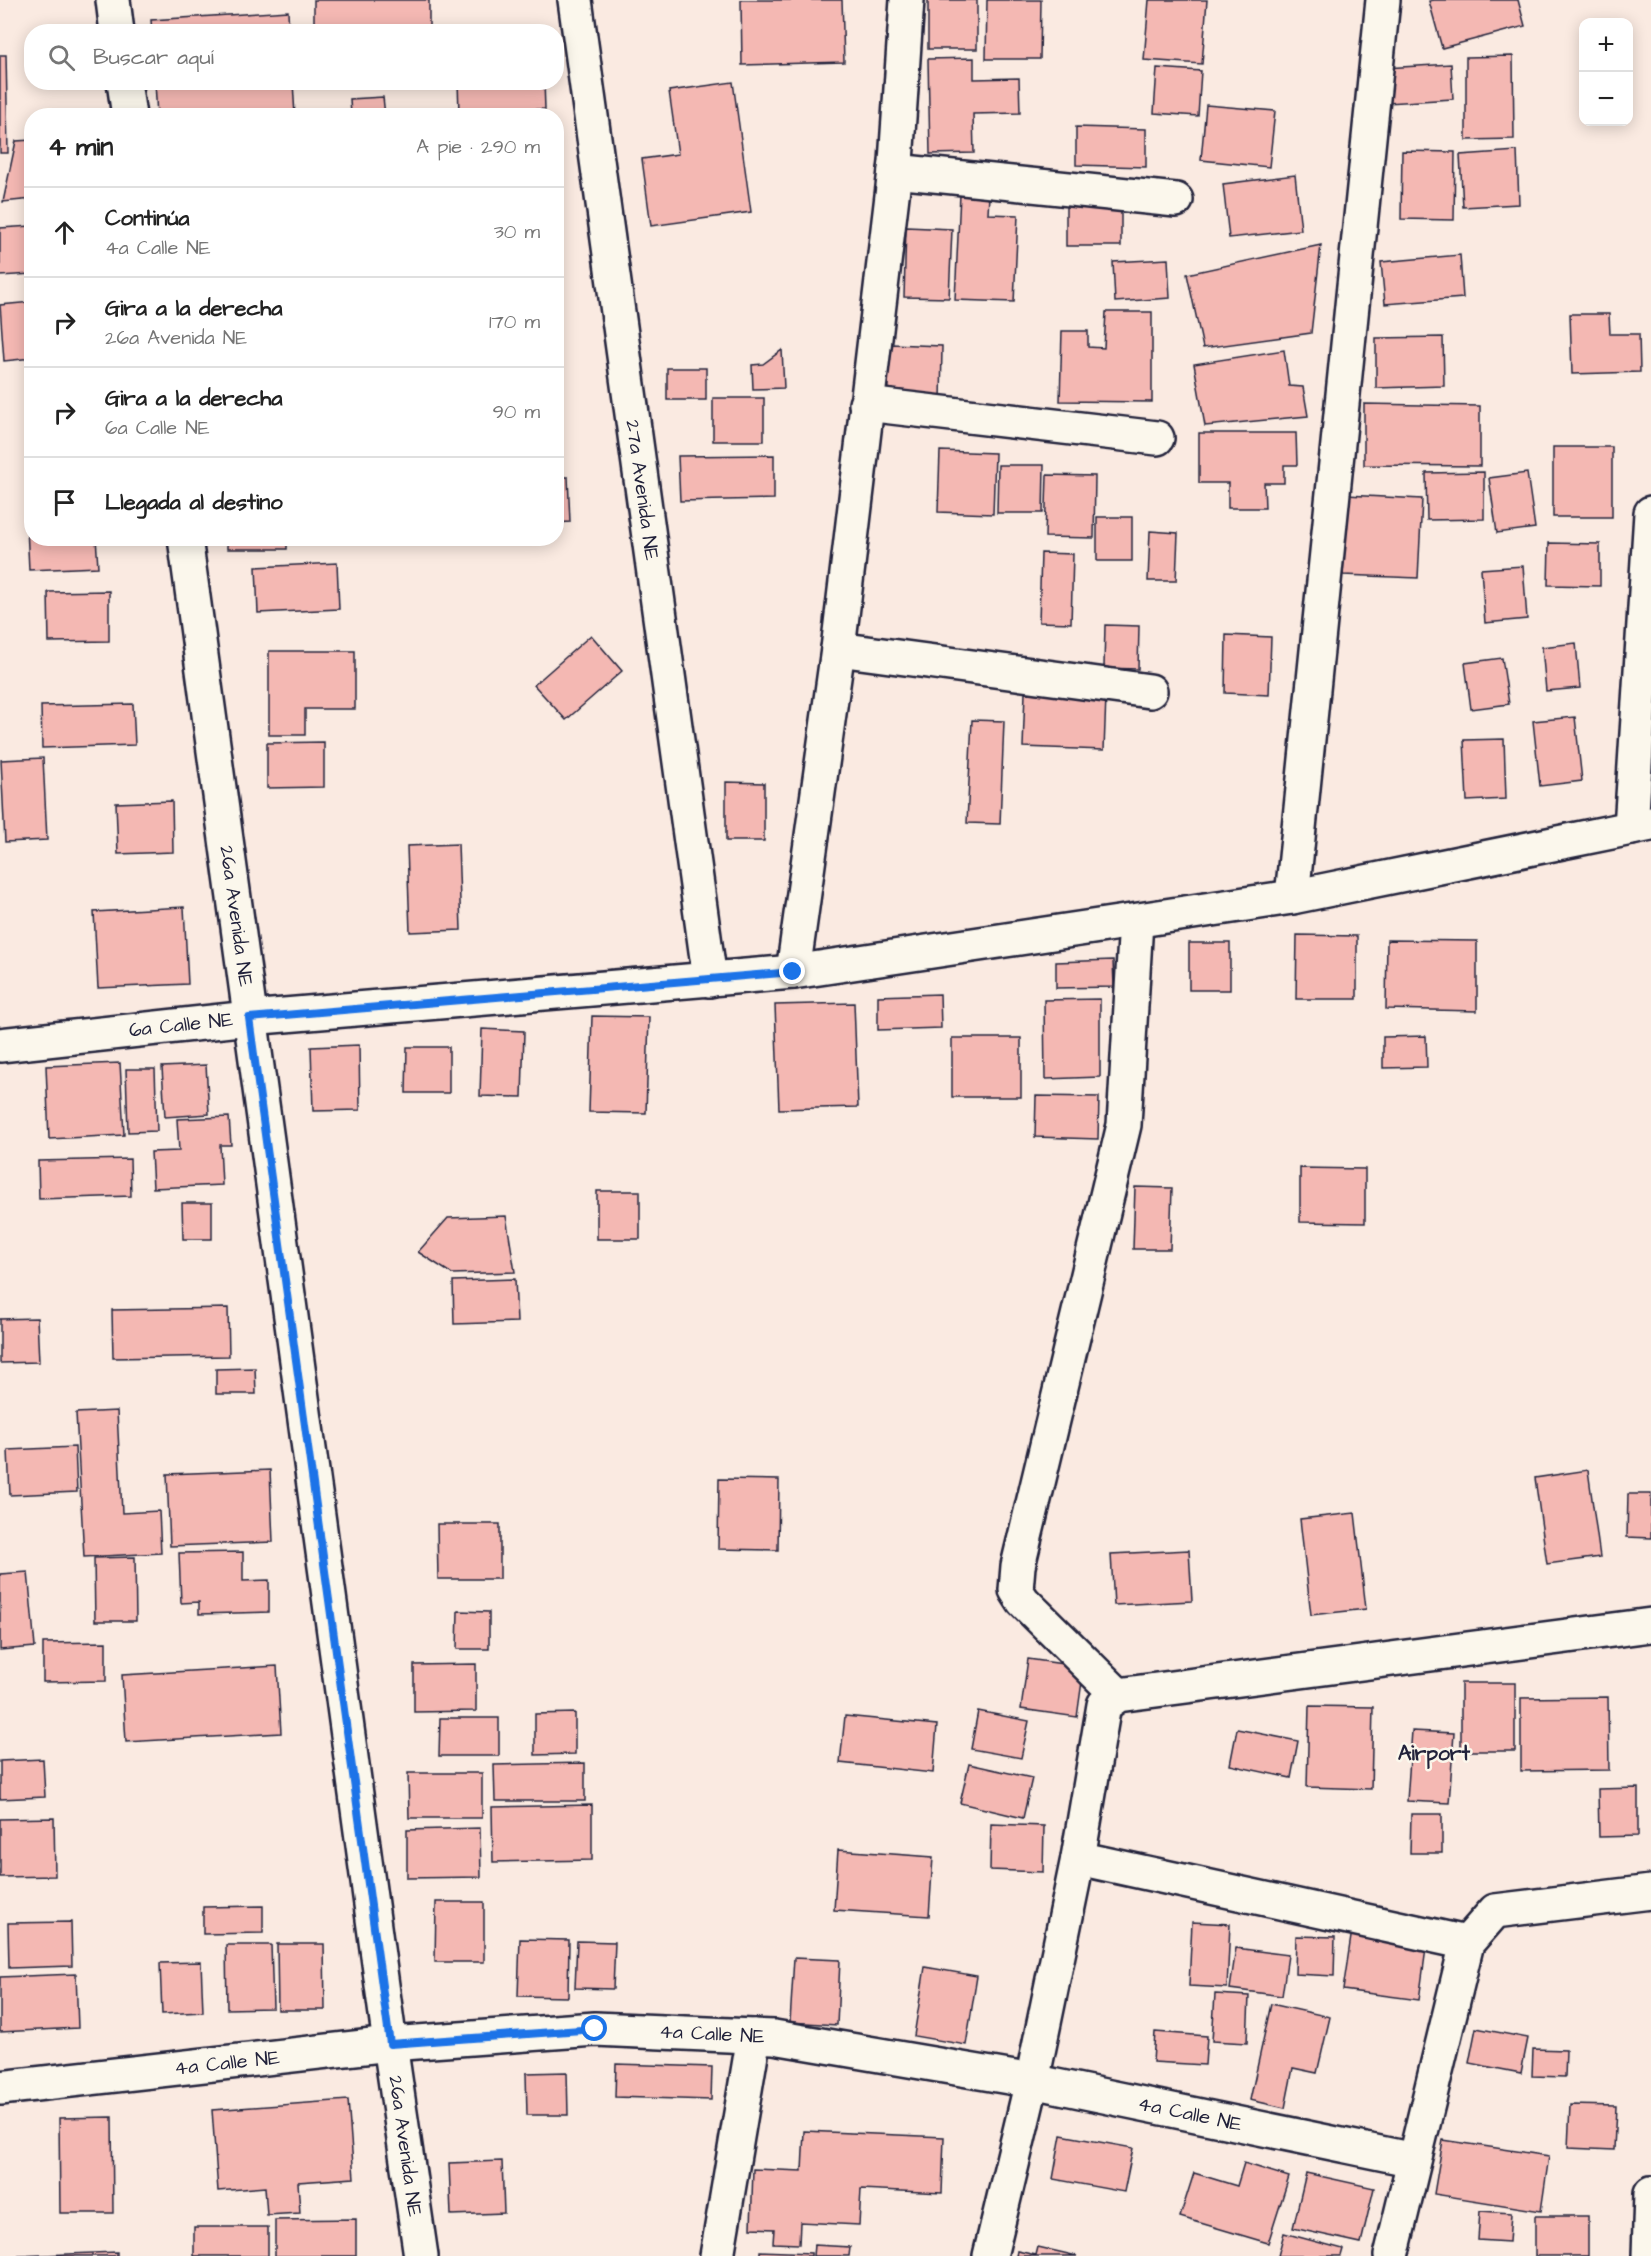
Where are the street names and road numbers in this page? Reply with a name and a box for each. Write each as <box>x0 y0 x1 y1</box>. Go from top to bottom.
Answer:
street label: 27a Avenida NE <box>618 418 666 562</box>
street label: 26a Avenida NE <box>212 844 260 988</box>
street label: 6a Calle NE <box>128 1006 235 1044</box>
street label: 4a Calle NE <box>659 2017 766 2051</box>
street label: 4a Calle NE <box>173 2044 281 2082</box>
street label: 26a Avenida NE <box>381 2074 429 2218</box>
street label: 4a Calle NE <box>1135 2089 1245 2139</box>

